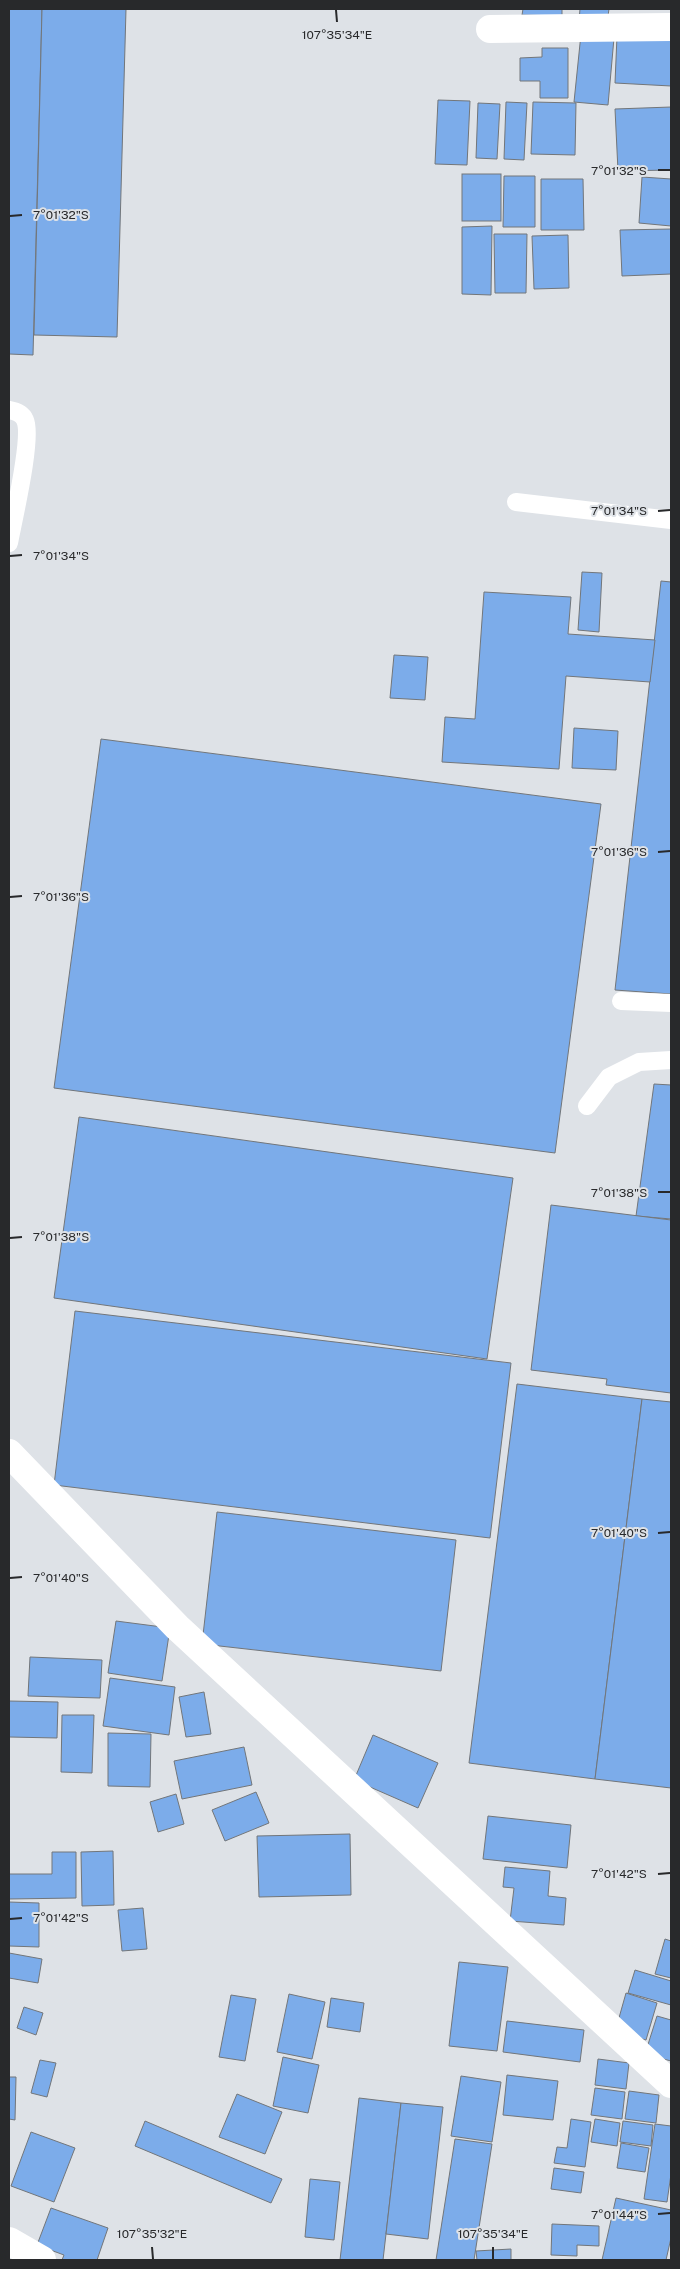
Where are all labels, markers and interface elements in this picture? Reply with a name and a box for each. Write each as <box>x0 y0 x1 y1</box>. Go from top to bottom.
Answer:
text: 107°35'34"E <box>302 28 372 42</box>
text: 7°01'32"S <box>591 164 647 178</box>
text: 7°01'32"S <box>33 208 89 222</box>
text: 7°01'34"S <box>591 504 647 518</box>
text: 7°01'34"S <box>33 549 89 563</box>
text: 7°01'36"S <box>591 845 647 859</box>
text: 7°01'36"S <box>33 890 89 904</box>
text: 7°01'38"S <box>591 1186 647 1200</box>
text: 7°01'38"S <box>33 1230 89 1244</box>
text: 7°01'40"S <box>591 1526 647 1540</box>
text: 7°01'40"S <box>33 1571 89 1585</box>
text: 7°01'42"S <box>591 1867 647 1881</box>
text: 7°01'42"S <box>33 1911 89 1925</box>
text: 7°01'44"S <box>591 2208 647 2222</box>
text: 107°35'32"E <box>117 2227 187 2241</box>
text: 107°35'34"E <box>458 2227 528 2241</box>

